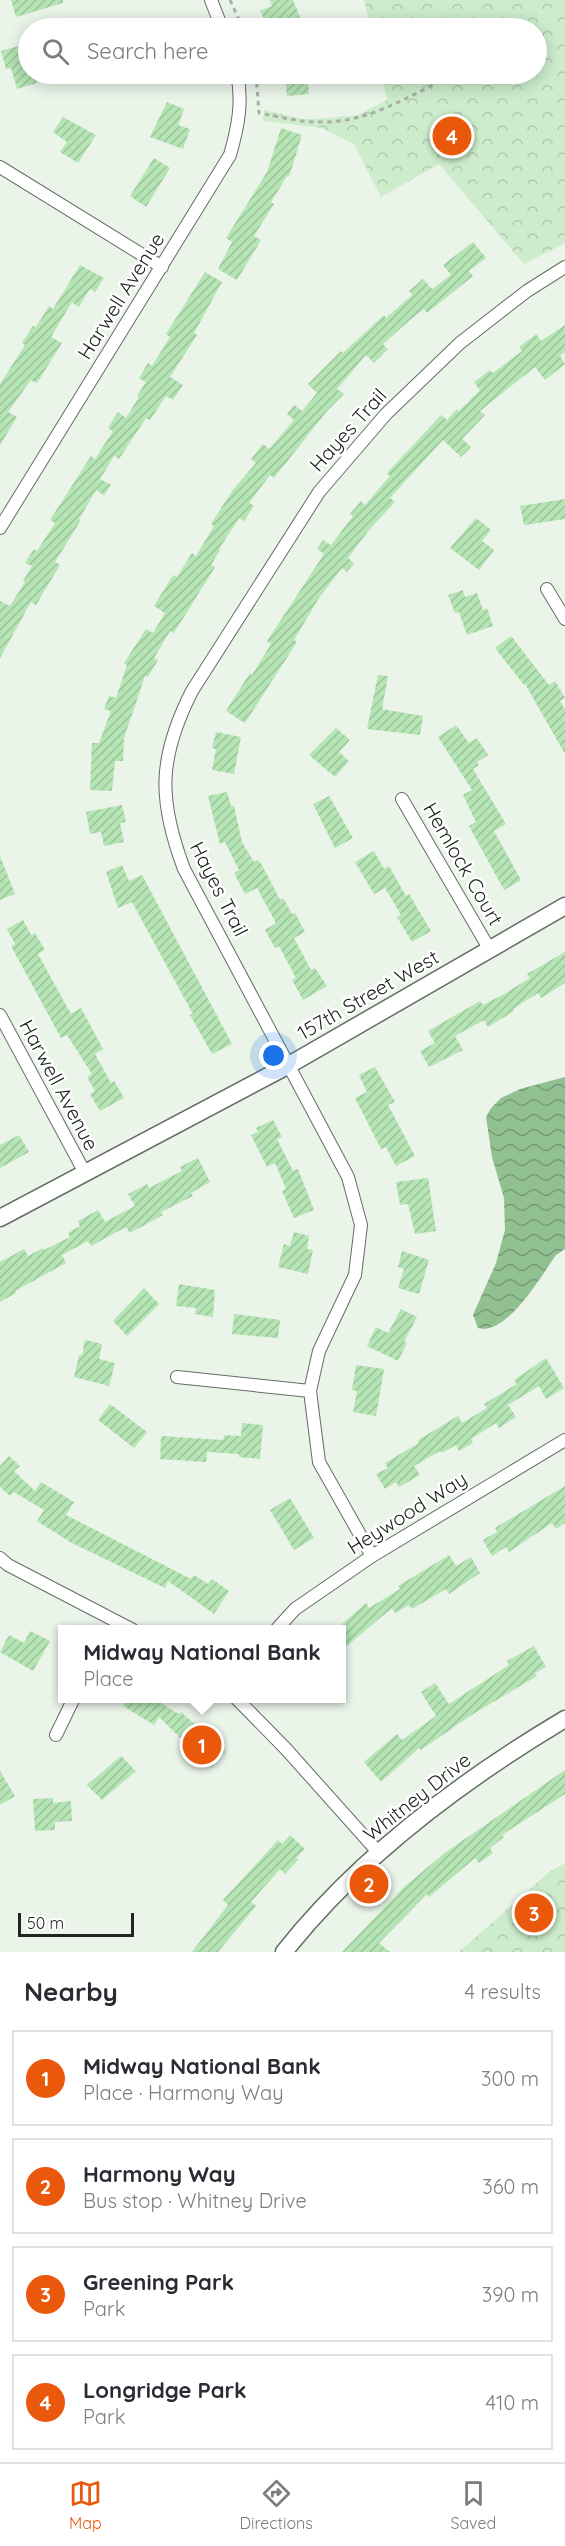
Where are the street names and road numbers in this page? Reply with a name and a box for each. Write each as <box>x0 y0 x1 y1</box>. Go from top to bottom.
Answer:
street label: Harwell Avenue <box>72 228 169 364</box>
street label: Hayes Trail <box>304 383 391 476</box>
street label: Hemlock Court <box>418 798 509 930</box>
street label: Hayes Trail <box>185 837 254 940</box>
street label: 157th Street West <box>293 944 443 1045</box>
street label: Harwell Avenue <box>14 1015 104 1154</box>
street label: Heywood Way <box>342 1466 471 1559</box>
street label: Whitney Drive <box>358 1747 475 1846</box>

